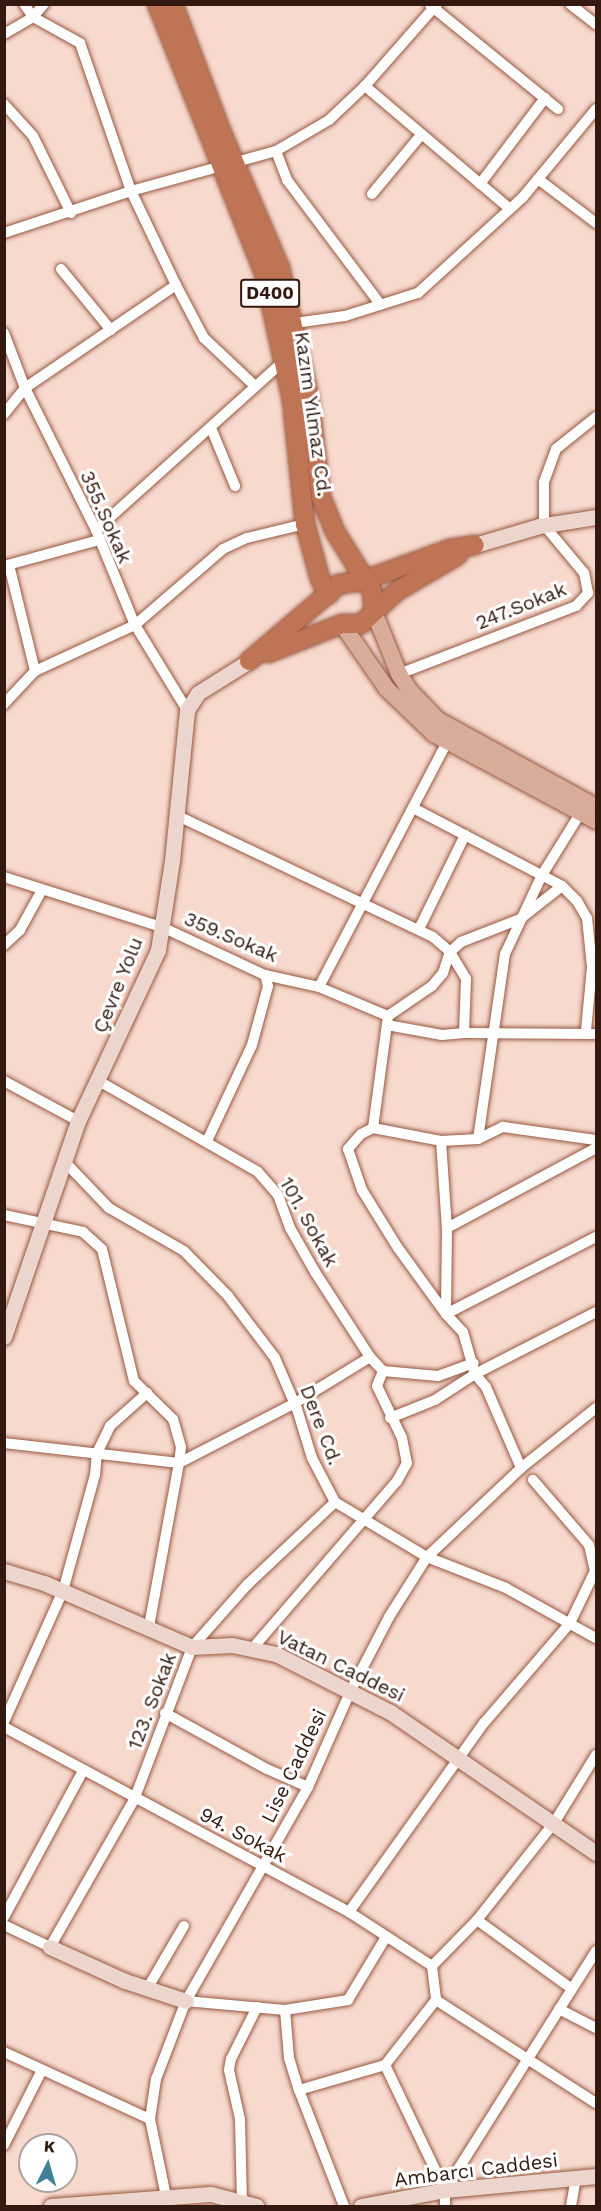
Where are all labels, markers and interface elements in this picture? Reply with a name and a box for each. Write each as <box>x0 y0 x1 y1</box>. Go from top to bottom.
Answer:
road number: D400 <box>240 278 300 308</box>
street label: Kazım Yılmaz Cd. <box>289 330 337 498</box>
street label: 355.Sokak <box>75 467 137 567</box>
street label: 247.Sokak <box>472 577 570 635</box>
street label: 359.Sokak <box>181 907 281 967</box>
street label: Çevre Yolu <box>88 933 148 1037</box>
street label: 101. Sokak <box>275 1173 343 1271</box>
street label: Dere Cd. <box>295 1382 347 1468</box>
street label: Vatan Caddesi <box>273 1625 409 1707</box>
street label: 123. Sokak <box>123 1649 181 1753</box>
street label: Lise Caddesi <box>256 1705 332 1827</box>
street label: 94. Sokak <box>195 1802 291 1868</box>
north arrow <box>18 2133 78 2193</box>
text: K <box>43 2137 56 2157</box>
street label: Ambarcı Caddesi <box>393 2148 559 2192</box>

